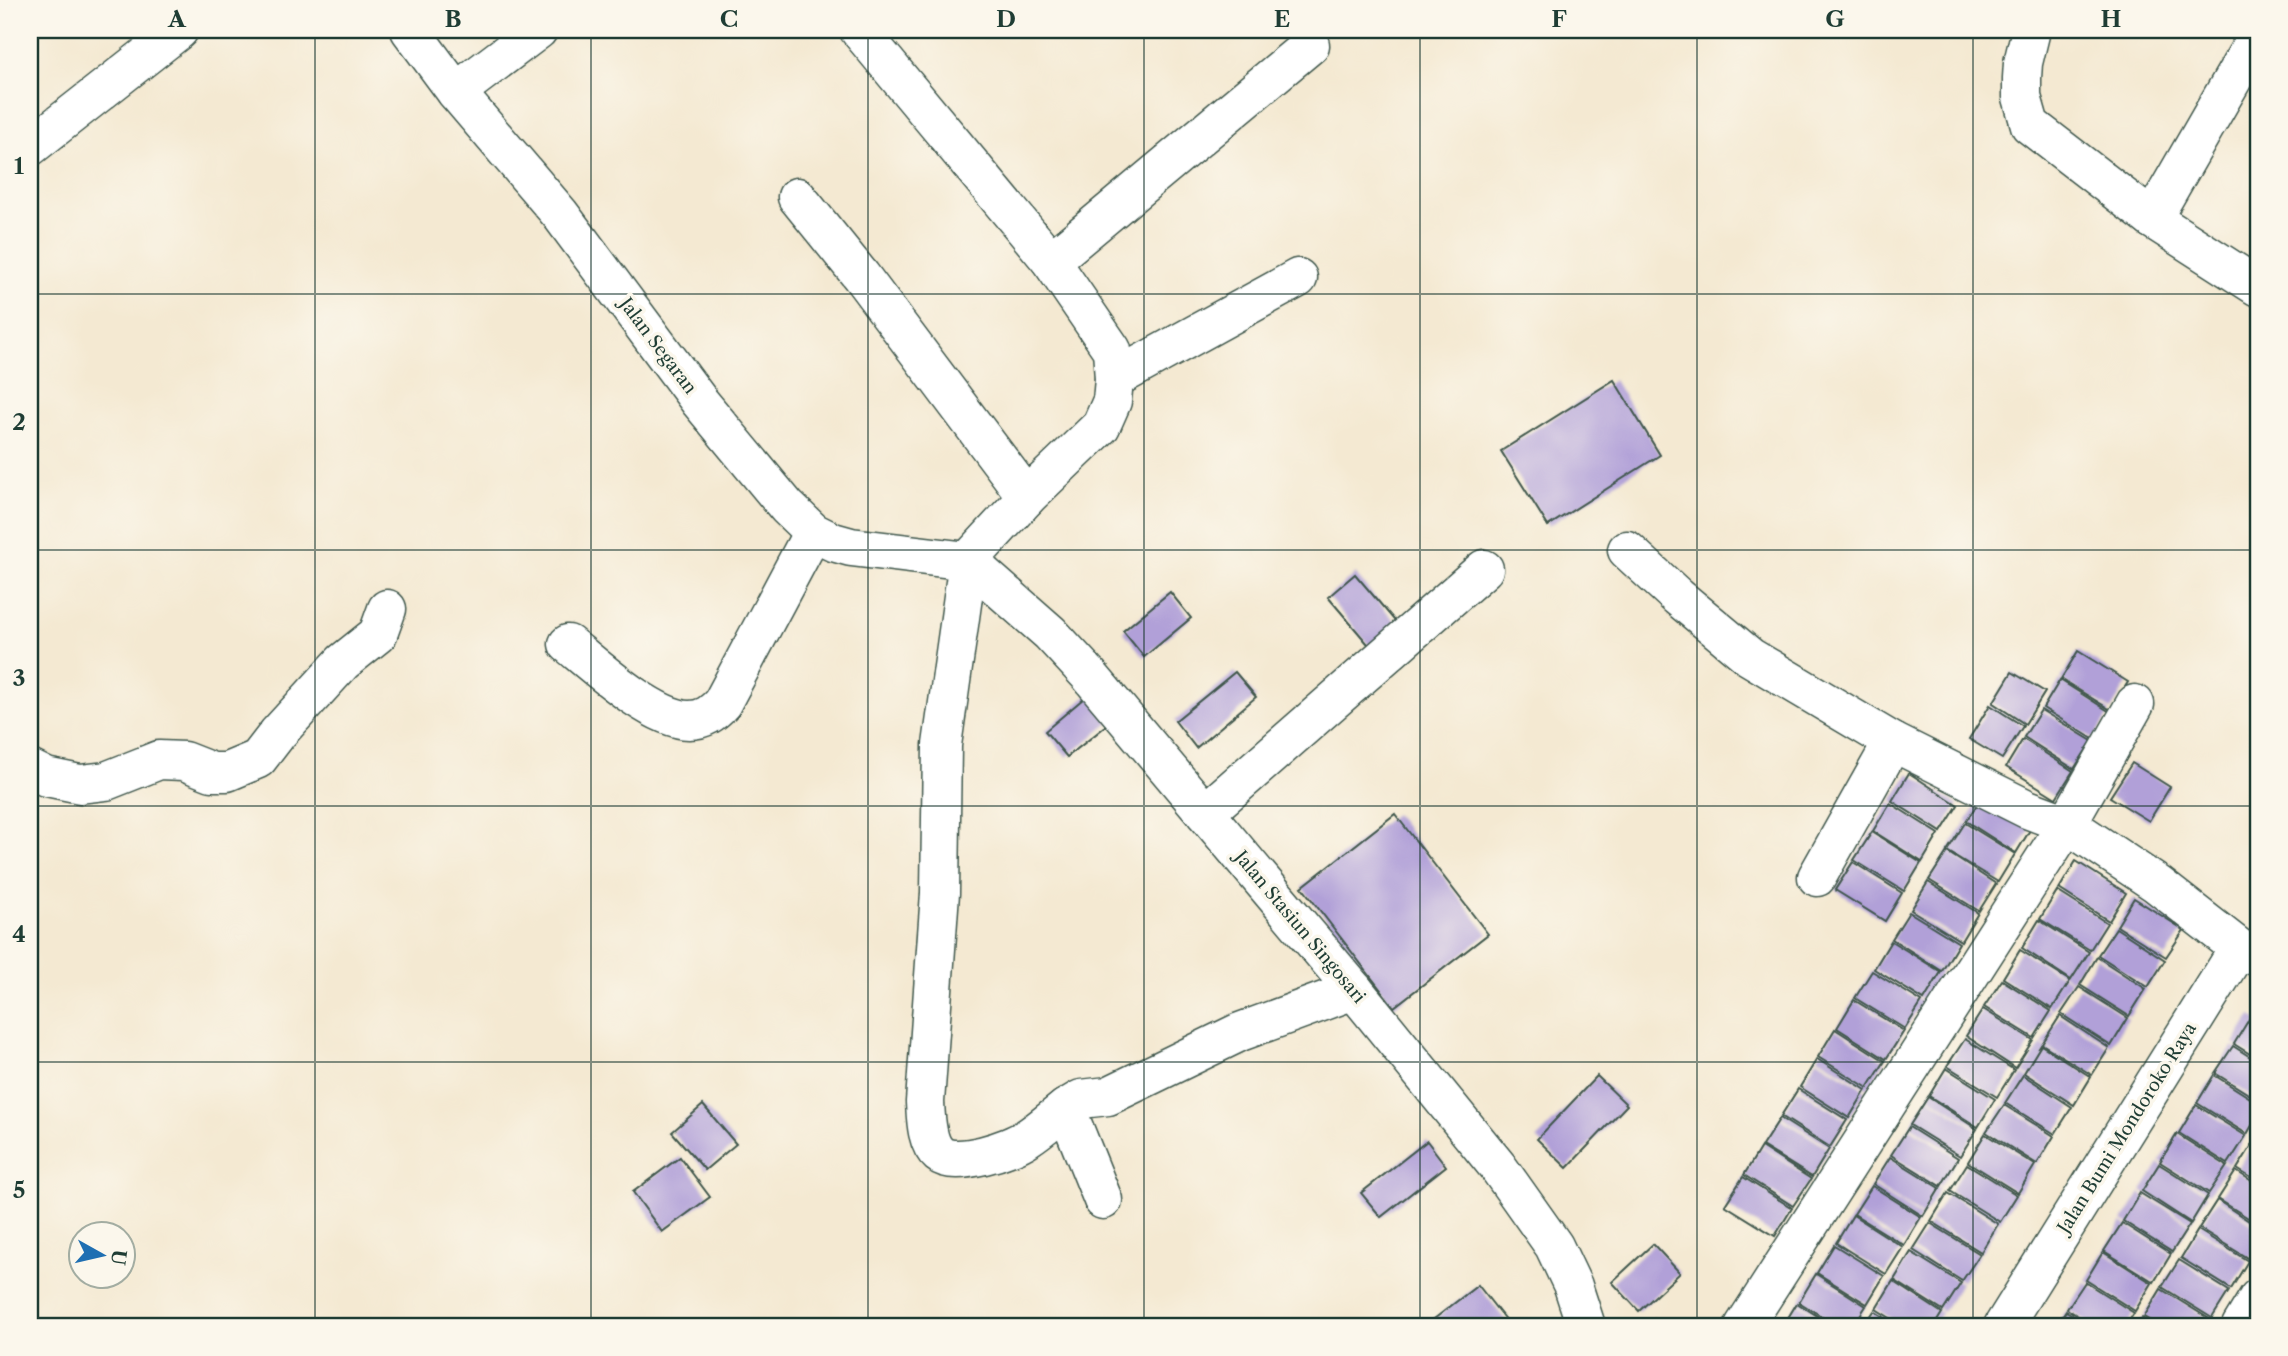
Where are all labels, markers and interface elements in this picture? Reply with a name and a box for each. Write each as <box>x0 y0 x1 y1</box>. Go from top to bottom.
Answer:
text: A <box>167 5 187 33</box>
text: B <box>444 5 462 33</box>
text: C <box>720 5 738 33</box>
text: D <box>996 5 1016 33</box>
text: E <box>1274 5 1290 33</box>
text: F <box>1551 5 1567 33</box>
text: G <box>1825 5 1845 33</box>
text: H <box>2101 5 2122 33</box>
text: 1 <box>14 152 25 180</box>
street label: Jalan Segaran <box>613 291 701 398</box>
text: 2 <box>12 408 26 436</box>
text: 3 <box>13 664 26 692</box>
street label: Jalan Stasiun Singosari <box>1228 844 1370 1008</box>
text: 4 <box>12 920 26 948</box>
street label: Jalan Bumi Mondoroko Raya <box>2051 1018 2201 1240</box>
text: 5 <box>13 1176 25 1204</box>
north arrow <box>66 1220 136 1290</box>
text: U <box>106 1248 131 1267</box>

